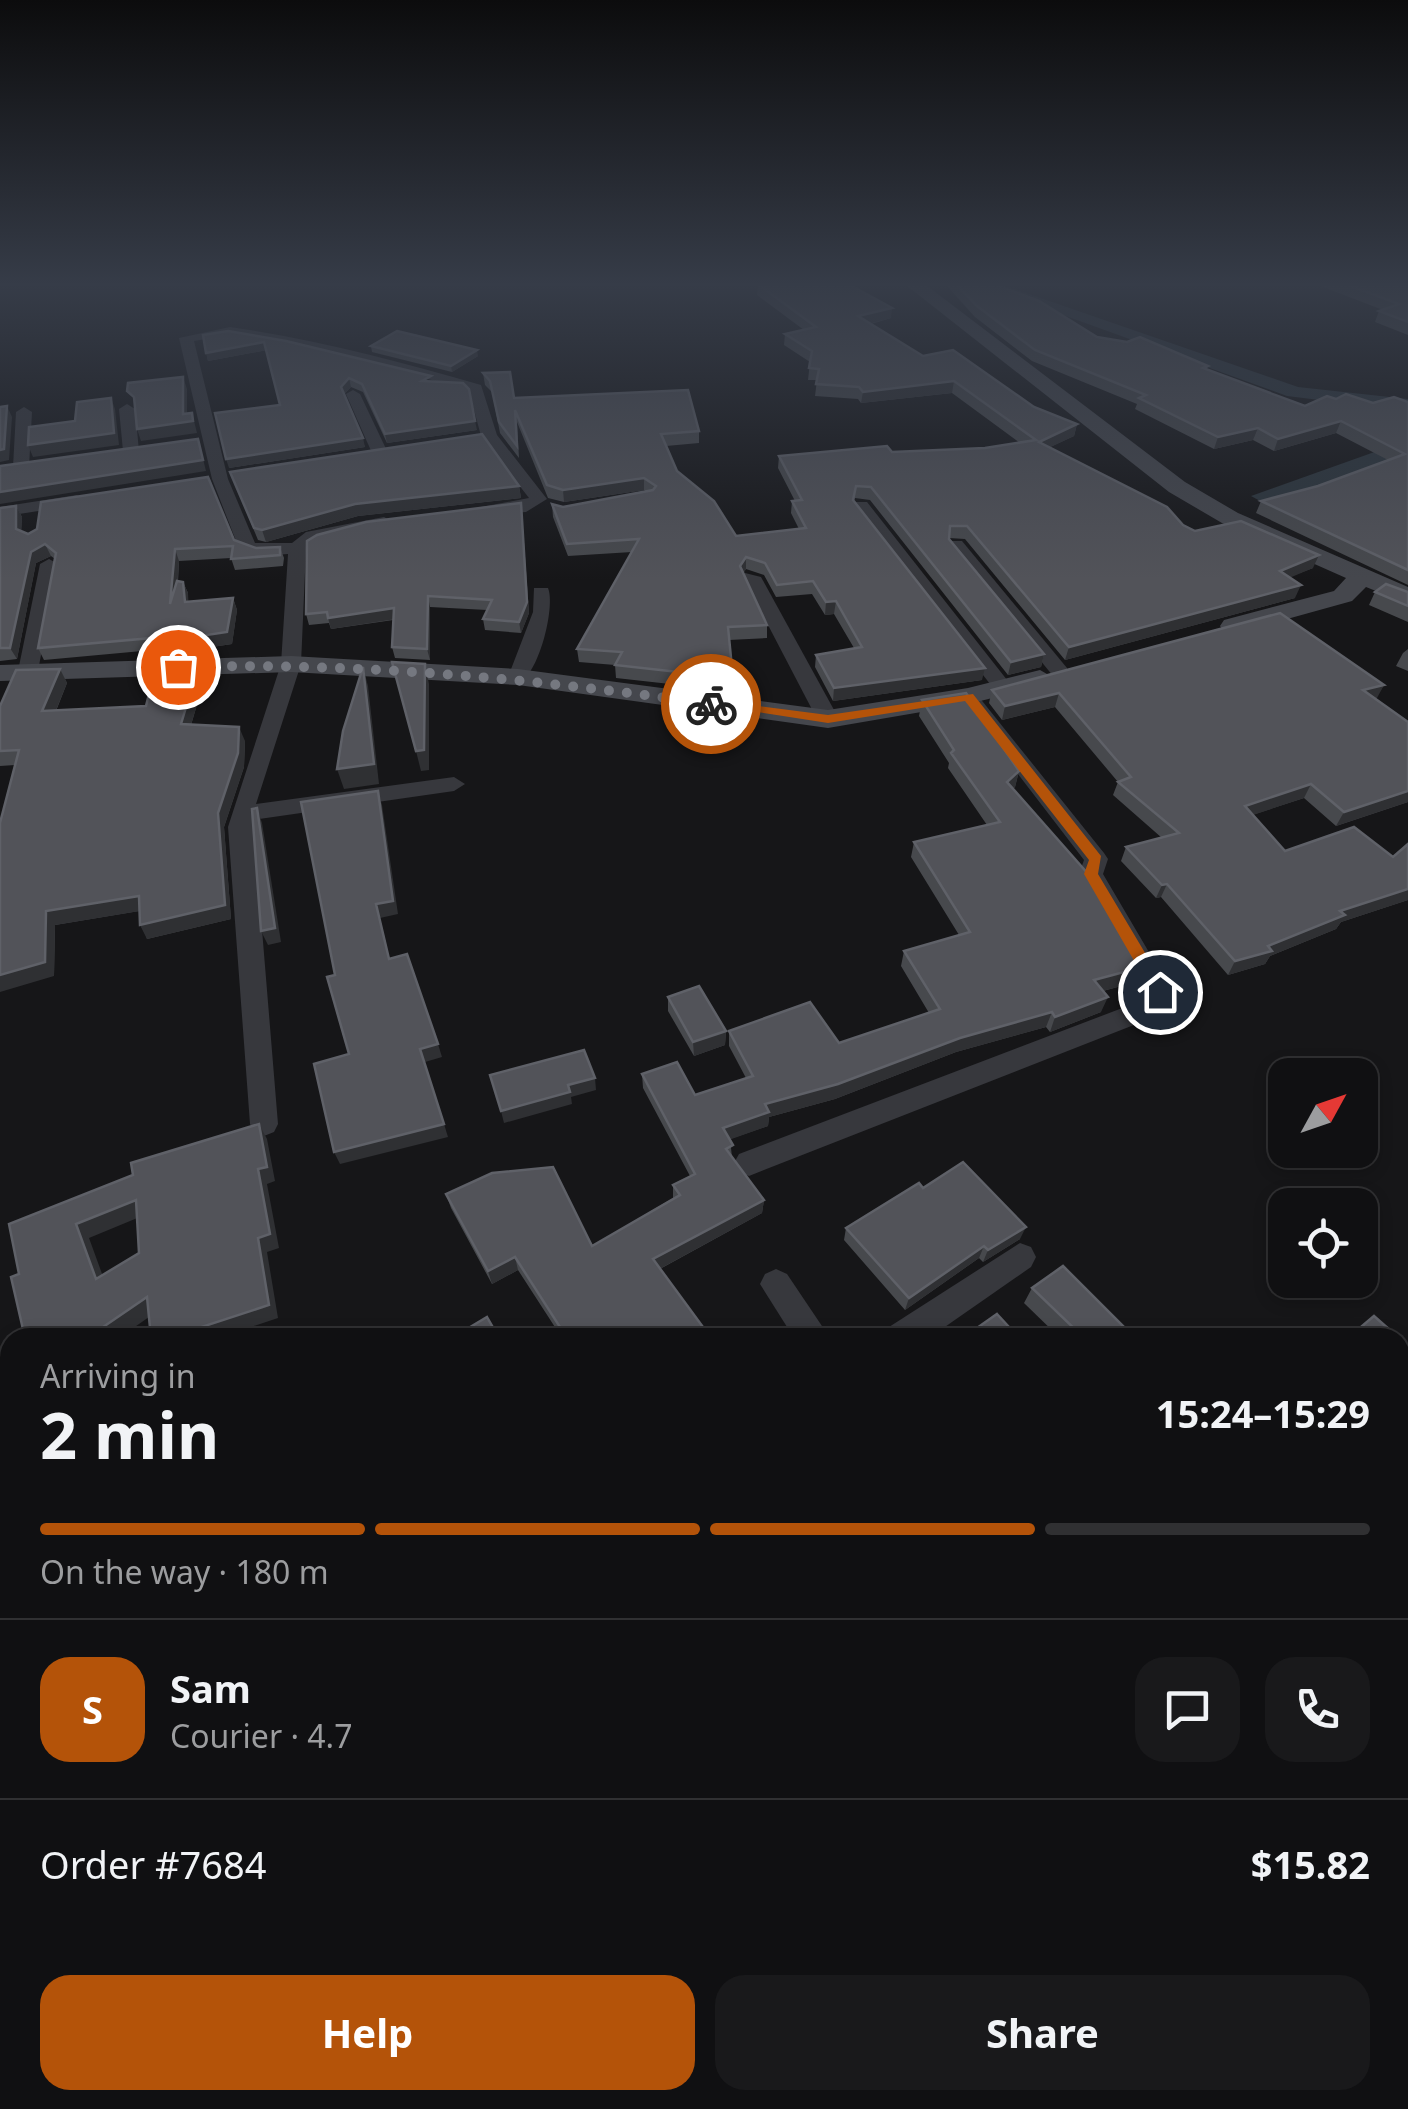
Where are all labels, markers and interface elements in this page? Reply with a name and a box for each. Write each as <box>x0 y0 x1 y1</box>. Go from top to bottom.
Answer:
pin <box>136 625 221 710</box>
icon: bag <box>151 640 206 695</box>
courier <box>661 654 761 754</box>
icon: bike <box>684 677 739 732</box>
pin <box>1118 950 1203 1035</box>
icon: home <box>1133 965 1188 1020</box>
north arrow <box>1268 1058 1378 1168</box>
map controls <box>1268 1058 1378 1298</box>
button: locate <box>1268 1188 1378 1298</box>
text: Arriving in <box>40 1354 195 1397</box>
text: 15:24–15:29 <box>1156 1387 1370 1439</box>
text: 2 min <box>40 1390 219 1478</box>
text: On the way · 180 m <box>40 1550 329 1593</box>
button: chat <box>1135 1657 1240 1762</box>
button: phone <box>1265 1657 1370 1762</box>
text: Sam <box>170 1662 251 1714</box>
text: S <box>82 1683 103 1735</box>
text: Courier · 4.7 <box>170 1714 353 1757</box>
text: Order #7684 <box>40 1838 266 1890</box>
text: $15.82 <box>1251 1838 1370 1890</box>
button: Help <box>40 1975 695 2090</box>
button: Share <box>715 1975 1370 2090</box>

